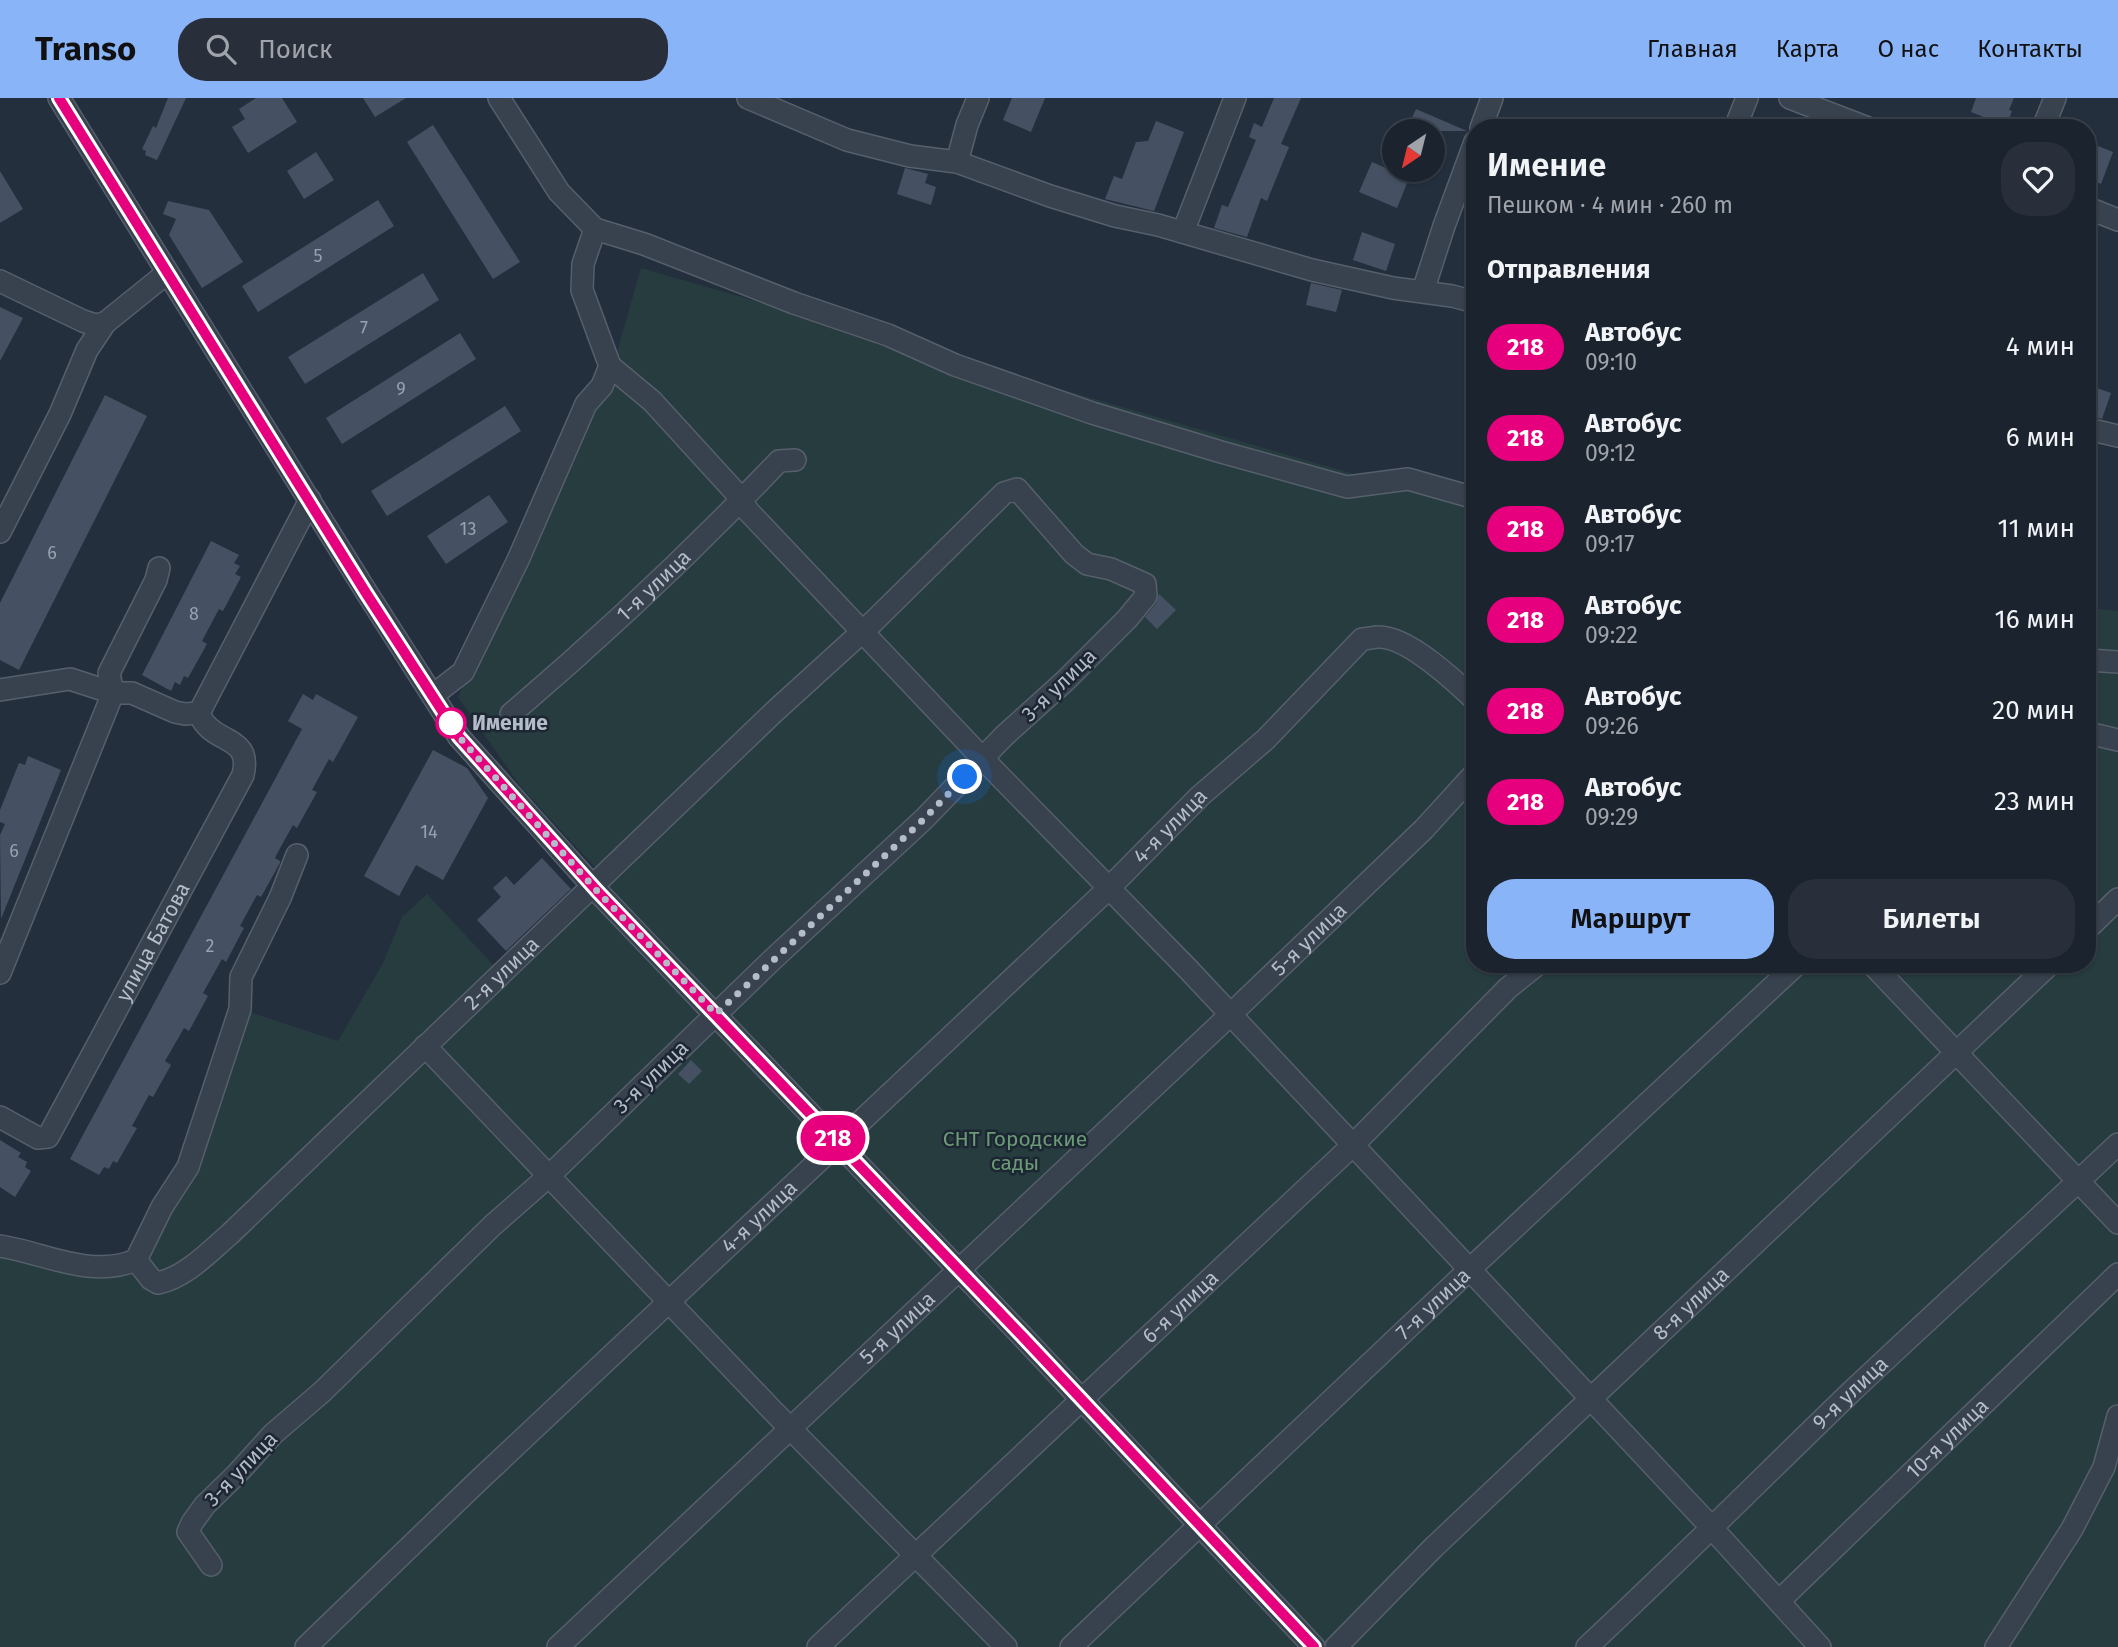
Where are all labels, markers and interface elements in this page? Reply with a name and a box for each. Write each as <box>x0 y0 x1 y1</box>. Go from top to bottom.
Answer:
search box <box>178 18 668 81</box>
text: Transo <box>35 29 136 69</box>
icon: search <box>202 30 240 68</box>
text: Поиск <box>258 34 333 65</box>
text: Главная <box>1647 35 1738 63</box>
text: Карта <box>1776 35 1839 63</box>
text: О нас <box>1877 35 1939 63</box>
text: Контакты <box>1977 35 2083 63</box>
north arrow <box>1382 119 1446 182</box>
map controls <box>1382 119 1445 182</box>
button: heart <box>2001 142 2075 216</box>
text: Имение <box>1487 145 1607 185</box>
text: Пешком · 4 мин · 260 m <box>1487 191 1733 219</box>
house number: 5 <box>313 245 323 267</box>
text: Отправления <box>1487 254 1650 285</box>
house number: 7 <box>360 317 368 339</box>
text: Автобус <box>1585 317 1682 348</box>
text: 4 мин <box>2006 331 2075 362</box>
text: 218 <box>1507 333 1544 361</box>
text: 09:10 <box>1585 348 1637 376</box>
house number: 9 <box>396 378 406 400</box>
text: Автобус <box>1585 408 1682 439</box>
text: 6 мин <box>2006 422 2075 453</box>
text: 218 <box>1507 424 1544 452</box>
text: 09:12 <box>1585 439 1636 467</box>
text: Автобус <box>1585 499 1682 530</box>
text: 11 мин <box>1997 513 2075 544</box>
text: 218 <box>1507 515 1544 543</box>
house number: 13 <box>460 518 476 540</box>
text: 09:17 <box>1585 530 1634 558</box>
house number: 6 <box>47 542 57 564</box>
street label: 1-я улица <box>611 544 696 627</box>
text: Автобус <box>1585 590 1682 621</box>
house number: 8 <box>189 603 199 625</box>
text: 16 мин <box>1995 604 2075 635</box>
text: 218 <box>1507 606 1544 634</box>
text: 09:22 <box>1585 621 1638 649</box>
street label: 3-я улица <box>1016 643 1102 727</box>
text: Автобус <box>1585 681 1682 712</box>
text: 20 мин <box>1992 695 2075 726</box>
text: 218 <box>1507 697 1544 725</box>
marker: Имение <box>436 708 466 738</box>
place label: Имение <box>472 710 548 736</box>
text: 09:26 <box>1585 712 1639 740</box>
your location <box>947 759 982 794</box>
text: Автобус <box>1585 772 1682 803</box>
street label: 4-я улица <box>1128 783 1213 869</box>
text: 23 мин <box>1994 786 2075 817</box>
text: 218 <box>1507 788 1544 816</box>
text: 09:29 <box>1585 803 1638 831</box>
house number: 14 <box>420 821 438 843</box>
house number: 6 <box>9 840 19 862</box>
street label: улица Батова <box>110 878 196 1006</box>
button: Маршрут <box>1487 879 1774 959</box>
button: Билеты <box>1788 879 2075 959</box>
street label: 5-я улица <box>1266 897 1352 981</box>
street label: 2-я улица <box>459 931 545 1015</box>
house number: 2 <box>206 935 215 957</box>
street label: 3-я улица <box>608 1035 694 1119</box>
line badge: 218 <box>793 1115 873 1161</box>
text: 218 <box>815 1124 851 1152</box>
park label: СНТ Городские сады <box>943 1126 1087 1176</box>
street label: 4-я улица <box>716 1175 803 1259</box>
street label: 8-я улица <box>1648 1261 1735 1346</box>
street label: 7-я улица <box>1390 1262 1476 1345</box>
street label: 6-я улица <box>1137 1265 1224 1349</box>
street label: 5-я улица <box>854 1286 941 1370</box>
street label: 9-я улица <box>1807 1351 1894 1435</box>
street label: 10-я улица <box>1901 1393 1994 1484</box>
street label: 3-я улица <box>199 1426 283 1512</box>

